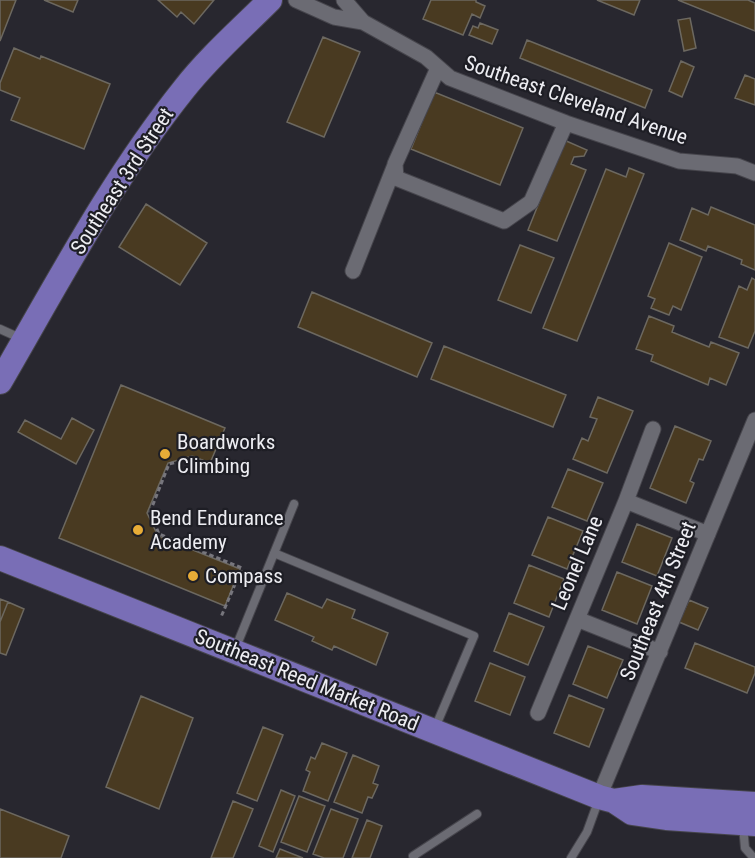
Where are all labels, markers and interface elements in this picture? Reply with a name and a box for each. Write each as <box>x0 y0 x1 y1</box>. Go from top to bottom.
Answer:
street label: Southeast Cleveland Avenue <box>461 51 691 150</box>
street label: Southeast 3rd Street <box>66 103 178 259</box>
place label: Boardworks Climbing <box>177 430 275 478</box>
marker: Boardworks Climbing <box>158 447 172 461</box>
place label: Bend Endurance Academy <box>150 506 284 554</box>
street label: Leonel Lane <box>546 512 608 614</box>
street label: Southeast 4th Street <box>615 518 701 684</box>
marker: Bend Endurance Academy <box>131 523 145 537</box>
place label: Compass <box>205 564 283 588</box>
marker: Compass <box>186 569 200 583</box>
street label: Southeast Reed Market Road <box>192 624 422 736</box>

